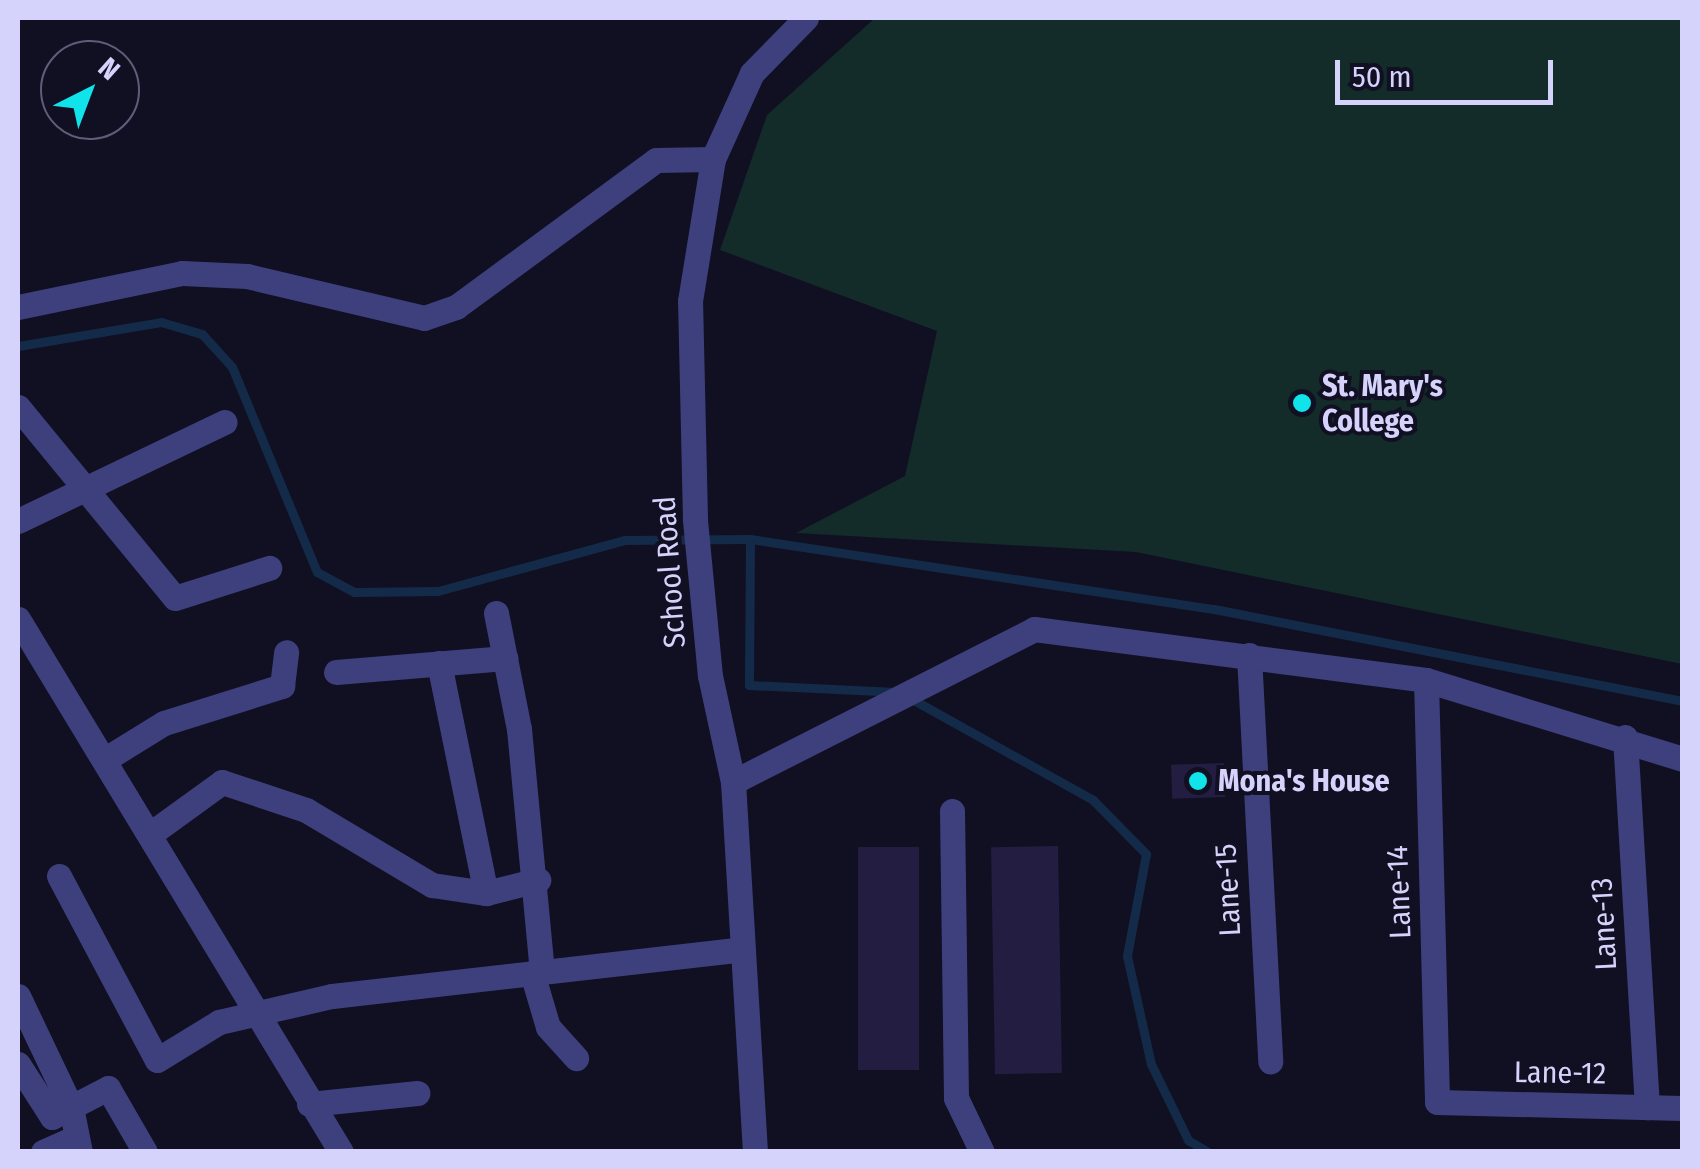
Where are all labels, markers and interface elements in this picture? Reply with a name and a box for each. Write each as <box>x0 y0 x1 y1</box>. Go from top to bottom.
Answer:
north arrow <box>40 40 140 140</box>
scale bar <box>1340 40 1558 102</box>
text: N <box>92 51 126 87</box>
text: 50 m <box>1352 59 1412 95</box>
place label: St. Mary's College <box>1322 368 1443 438</box>
marker: St. Mary's College <box>1291 392 1313 414</box>
street label: School Road <box>647 495 693 649</box>
place label: Mona's House <box>1218 763 1390 799</box>
marker: Mona's House <box>1187 770 1209 792</box>
street label: Lane-15 <box>1208 843 1248 937</box>
street label: Lane-14 <box>1379 845 1419 939</box>
street label: Lane-13 <box>1584 877 1624 971</box>
street label: Lane-12 <box>1514 1054 1606 1092</box>

